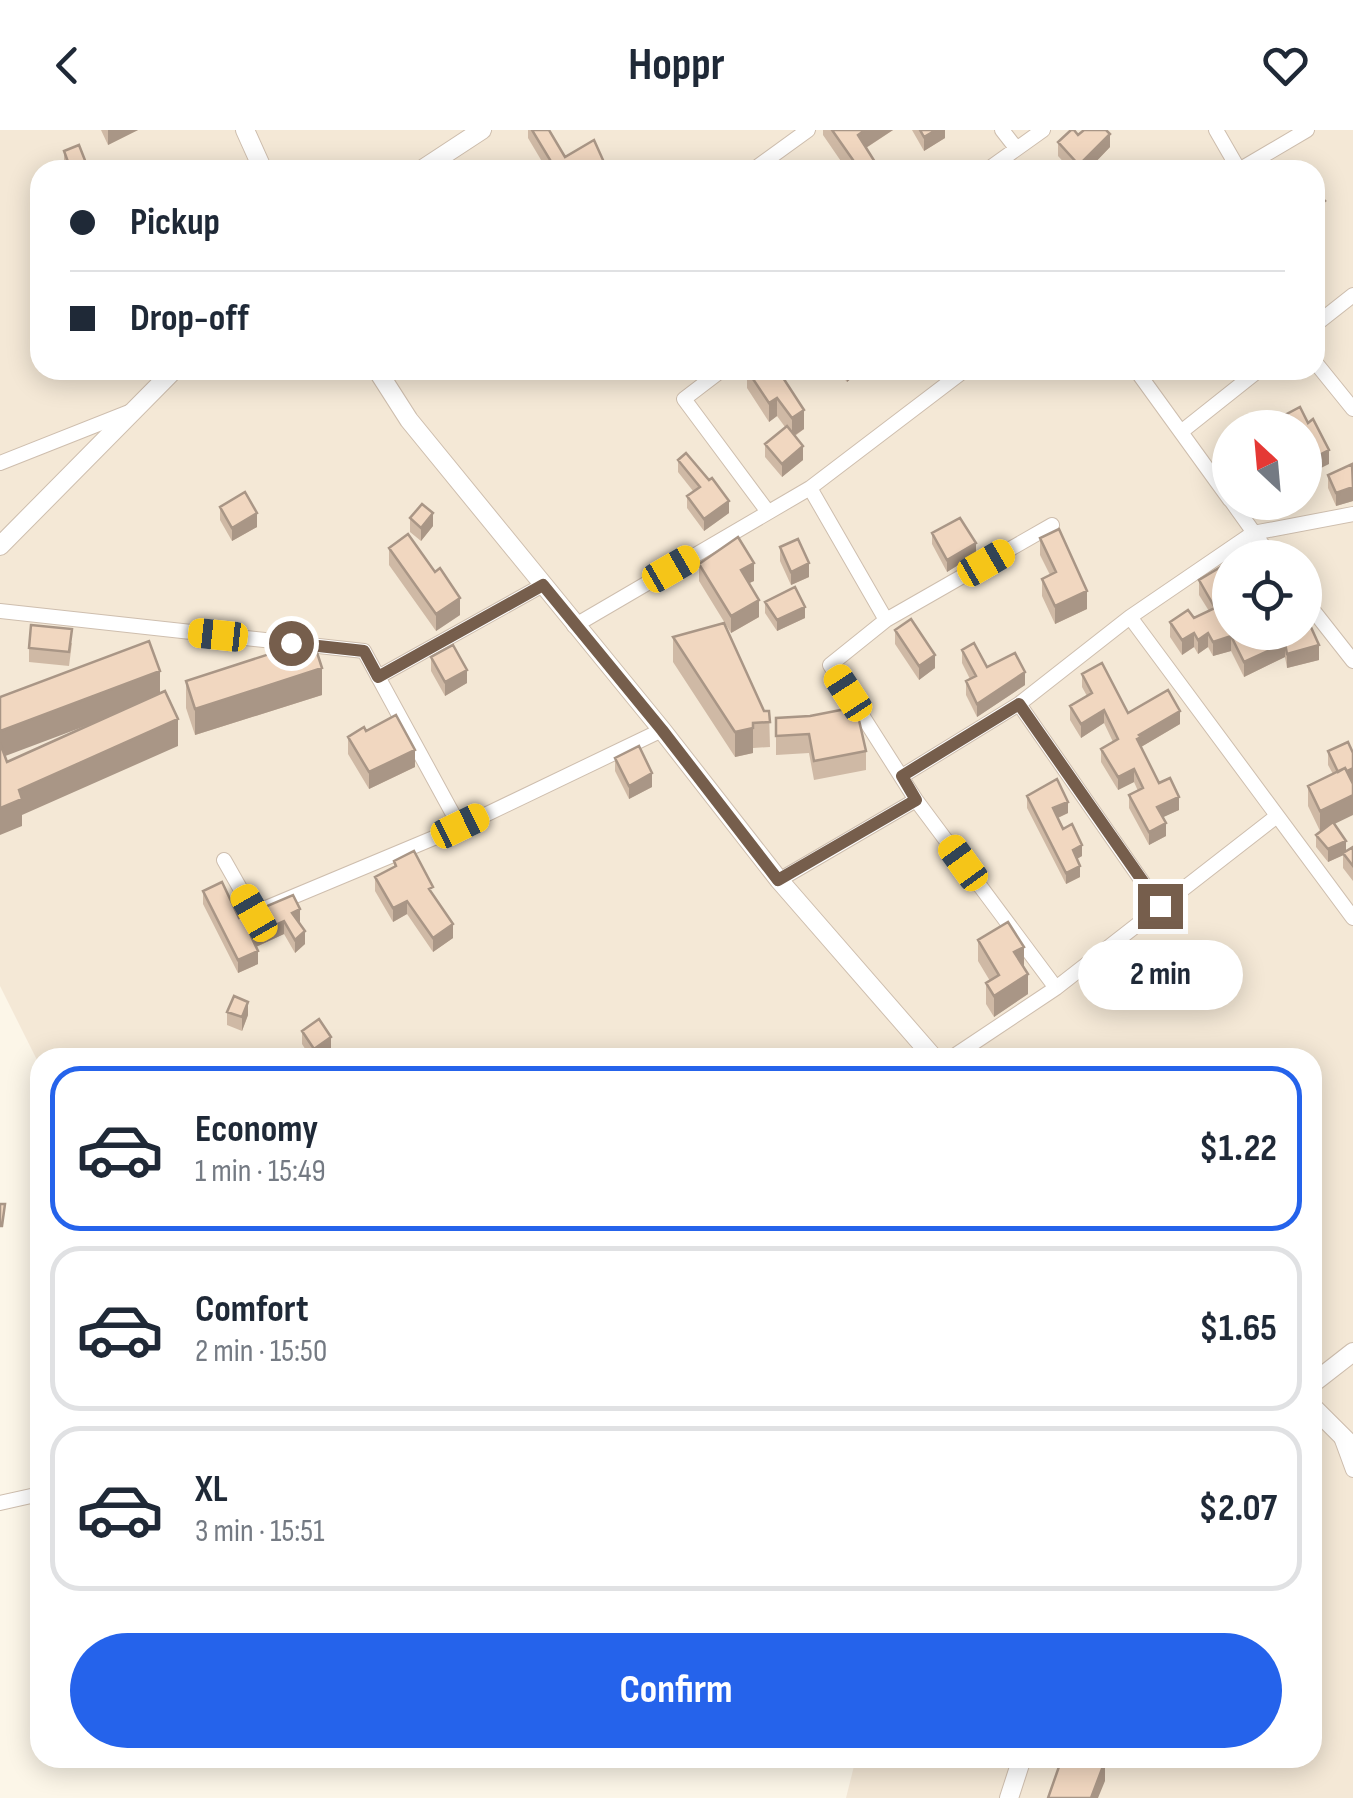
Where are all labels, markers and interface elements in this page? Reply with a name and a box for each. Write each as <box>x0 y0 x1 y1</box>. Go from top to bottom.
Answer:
icon: back <box>40 38 95 93</box>
text: Hoppr <box>628 38 725 93</box>
icon: heart <box>1258 38 1313 93</box>
text: Pickup <box>130 200 220 245</box>
text: Drop-off <box>130 296 249 341</box>
north arrow <box>1212 410 1322 520</box>
map controls <box>1212 410 1322 650</box>
car <box>953 535 1019 591</box>
button: locate <box>1212 540 1322 650</box>
car <box>638 541 704 597</box>
car <box>187 617 249 653</box>
route start <box>269 621 314 666</box>
car <box>819 660 877 726</box>
car <box>426 799 494 853</box>
car <box>933 830 993 896</box>
car <box>226 880 282 946</box>
route end <box>1138 884 1183 929</box>
callout: 2 min <box>1078 941 1242 1011</box>
text: 2 min <box>1130 955 1191 994</box>
icon: car <box>75 1104 165 1194</box>
text: Economy <box>195 1107 318 1152</box>
text: $1.22 <box>1199 1126 1277 1171</box>
text: 1 min · 15:49 <box>195 1152 326 1191</box>
icon: car <box>75 1284 165 1374</box>
text: Comfort <box>195 1287 309 1332</box>
text: $1.65 <box>1199 1306 1277 1351</box>
text: 2 min · 15:50 <box>195 1332 327 1371</box>
icon: car <box>75 1464 165 1554</box>
text: XL <box>195 1467 228 1512</box>
text: $2.07 <box>1199 1486 1277 1531</box>
text: 3 min · 15:51 <box>195 1512 324 1551</box>
button: Confirm <box>70 1633 1282 1748</box>

